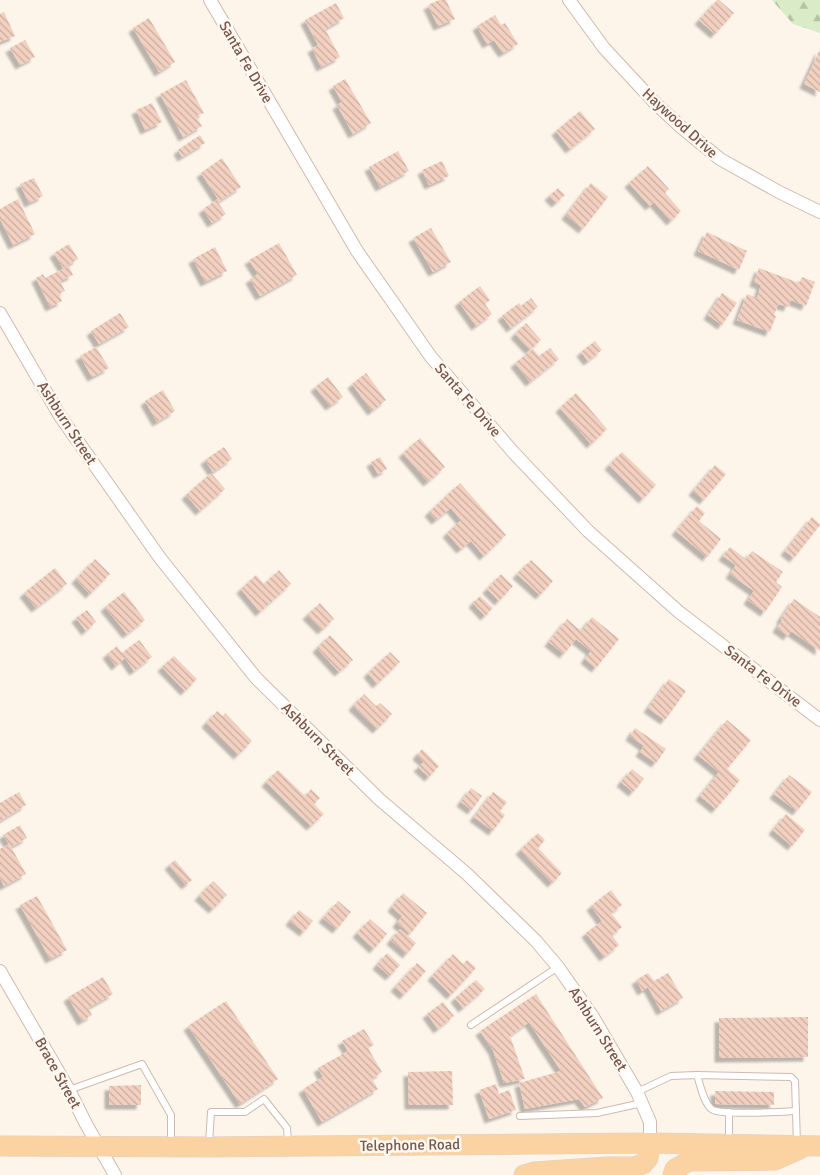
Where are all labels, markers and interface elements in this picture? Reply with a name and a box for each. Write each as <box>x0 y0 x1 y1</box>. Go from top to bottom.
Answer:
street label: Santa Fe Drive <box>215 18 277 106</box>
street label: Haywood Drive <box>638 84 722 162</box>
street label: Santa Fe Drive <box>431 359 505 441</box>
street label: Ashburn Street <box>33 378 101 468</box>
street label: Santa Fe Drive <box>721 641 805 711</box>
street label: Ashburn Street <box>278 699 358 779</box>
street label: Ashburn Street <box>565 983 631 1075</box>
street label: Brace Street <box>31 1034 85 1112</box>
street label: Telephone Road <box>360 1135 460 1155</box>

